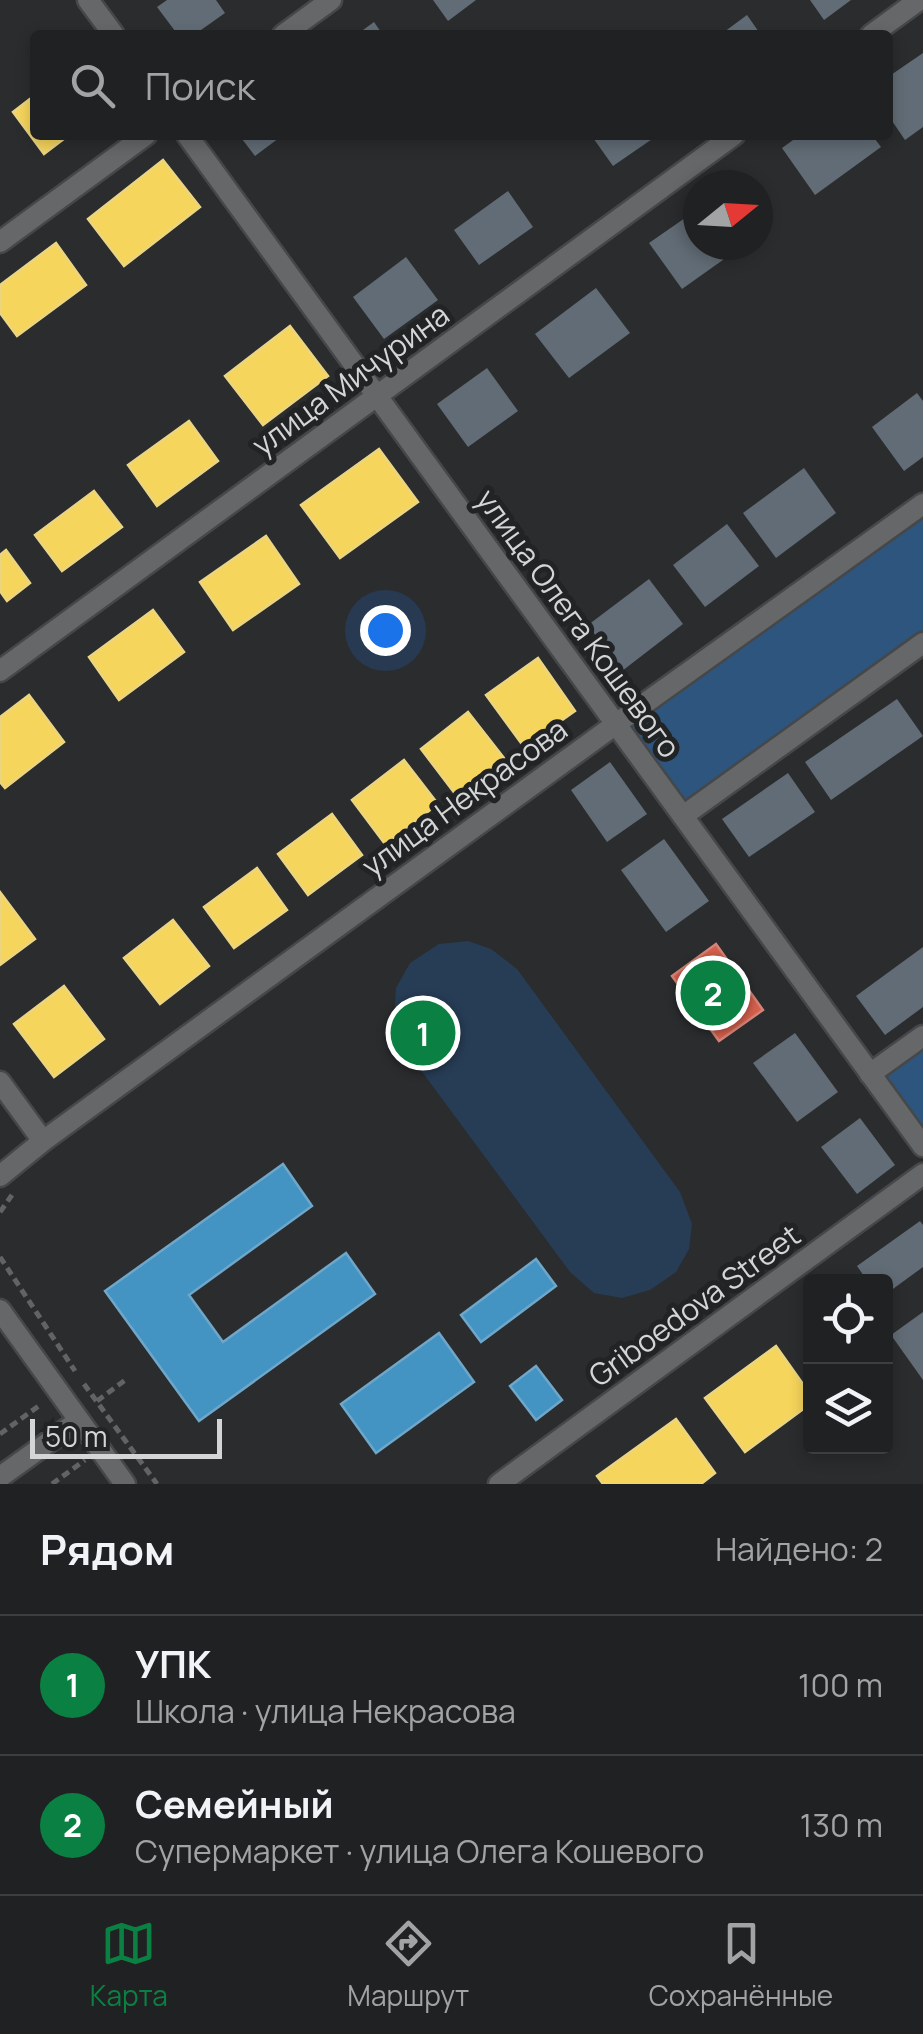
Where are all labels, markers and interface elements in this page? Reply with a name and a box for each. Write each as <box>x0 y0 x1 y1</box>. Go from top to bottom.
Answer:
search box <box>30 30 893 140</box>
icon: search <box>65 58 120 113</box>
text: Поиск <box>145 59 255 111</box>
north arrow <box>683 170 773 260</box>
street label: улица Мичурина <box>243 294 457 464</box>
street label: улица Олега Кошевого <box>467 480 691 766</box>
your location <box>360 605 411 656</box>
street label: улица Некрасова <box>353 708 575 886</box>
pin: 2 <box>680 956 746 1030</box>
pin: 1 <box>390 996 456 1070</box>
street label: Griboedova Street <box>580 1214 808 1396</box>
map controls <box>803 1274 893 1454</box>
button: locate <box>803 1274 893 1364</box>
button: layers <box>803 1364 893 1454</box>
scale bar <box>30 1414 222 1458</box>
text: 50 m <box>45 1417 108 1455</box>
text: Рядом <box>40 1520 174 1578</box>
text: Найдено: 2 <box>715 1527 883 1571</box>
text: УПК <box>135 1637 211 1689</box>
text: 1 <box>65 1663 80 1707</box>
text: 100 m <box>798 1663 883 1707</box>
text: Школа · улица Некрасова <box>135 1689 516 1733</box>
text: Семейный <box>135 1777 334 1829</box>
text: 2 <box>63 1803 82 1847</box>
text: 130 m <box>800 1803 883 1847</box>
text: Супермаркет · улица Олега Кошевого <box>135 1829 704 1873</box>
tab: Карта <box>90 1916 168 2014</box>
tab: Маршрут <box>347 1916 469 2014</box>
tab: Сохранённые <box>649 1916 833 2014</box>

